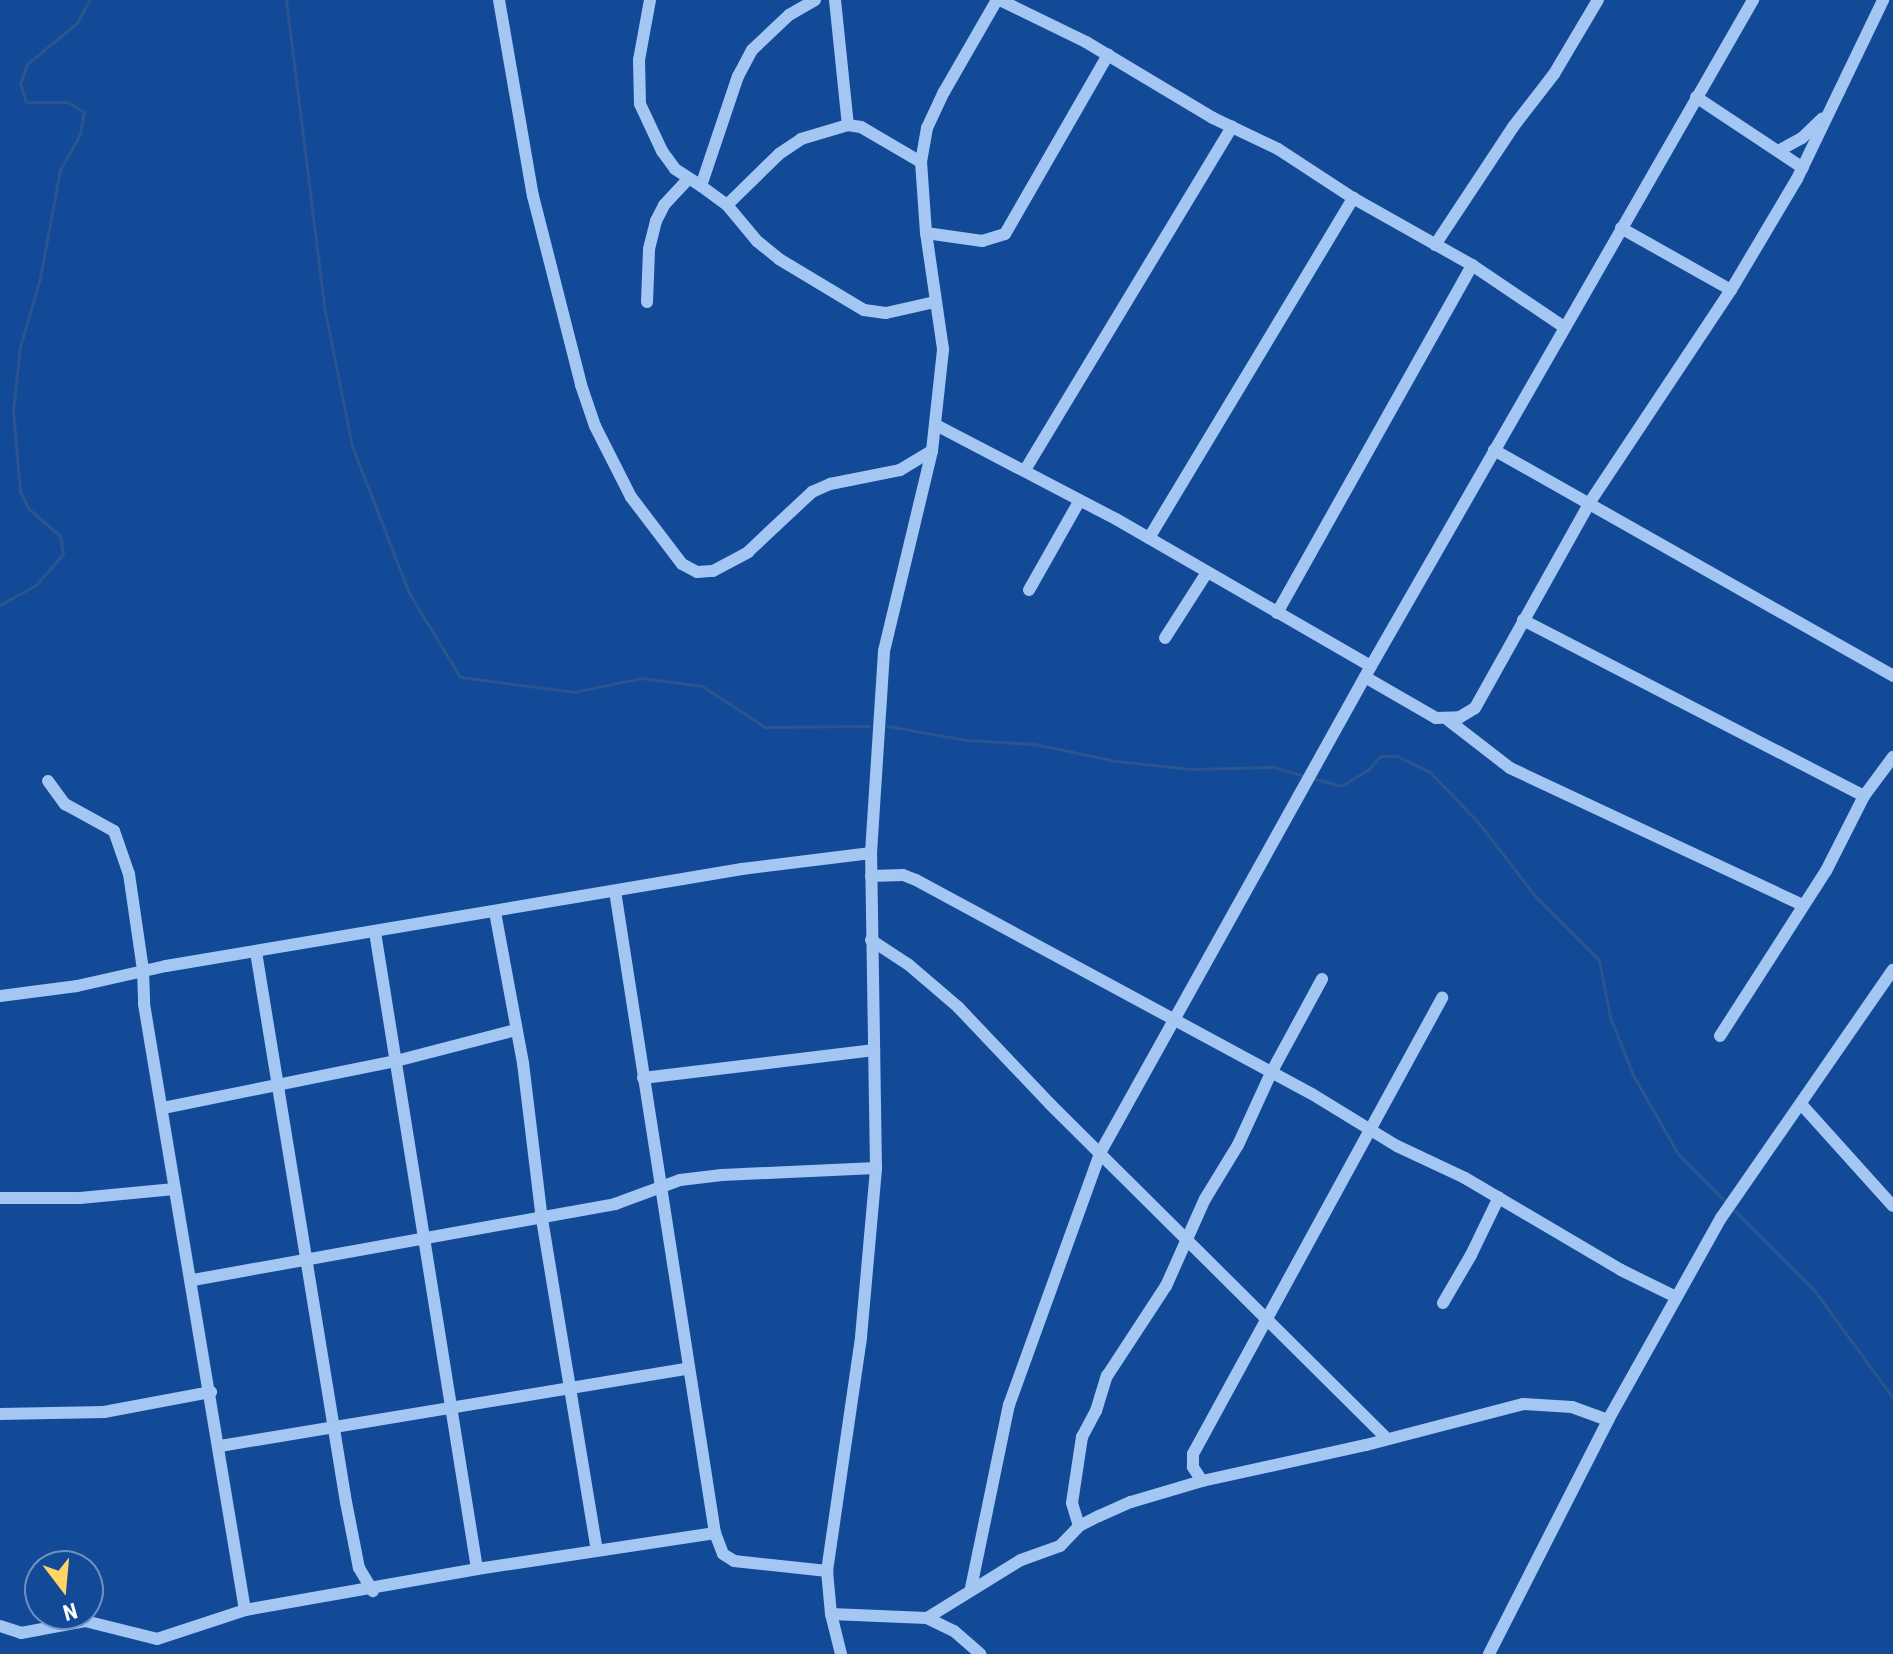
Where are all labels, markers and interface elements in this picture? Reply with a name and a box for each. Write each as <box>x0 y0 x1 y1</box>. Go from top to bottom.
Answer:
north arrow <box>24 1550 104 1630</box>
text: N <box>60 1598 80 1626</box>

